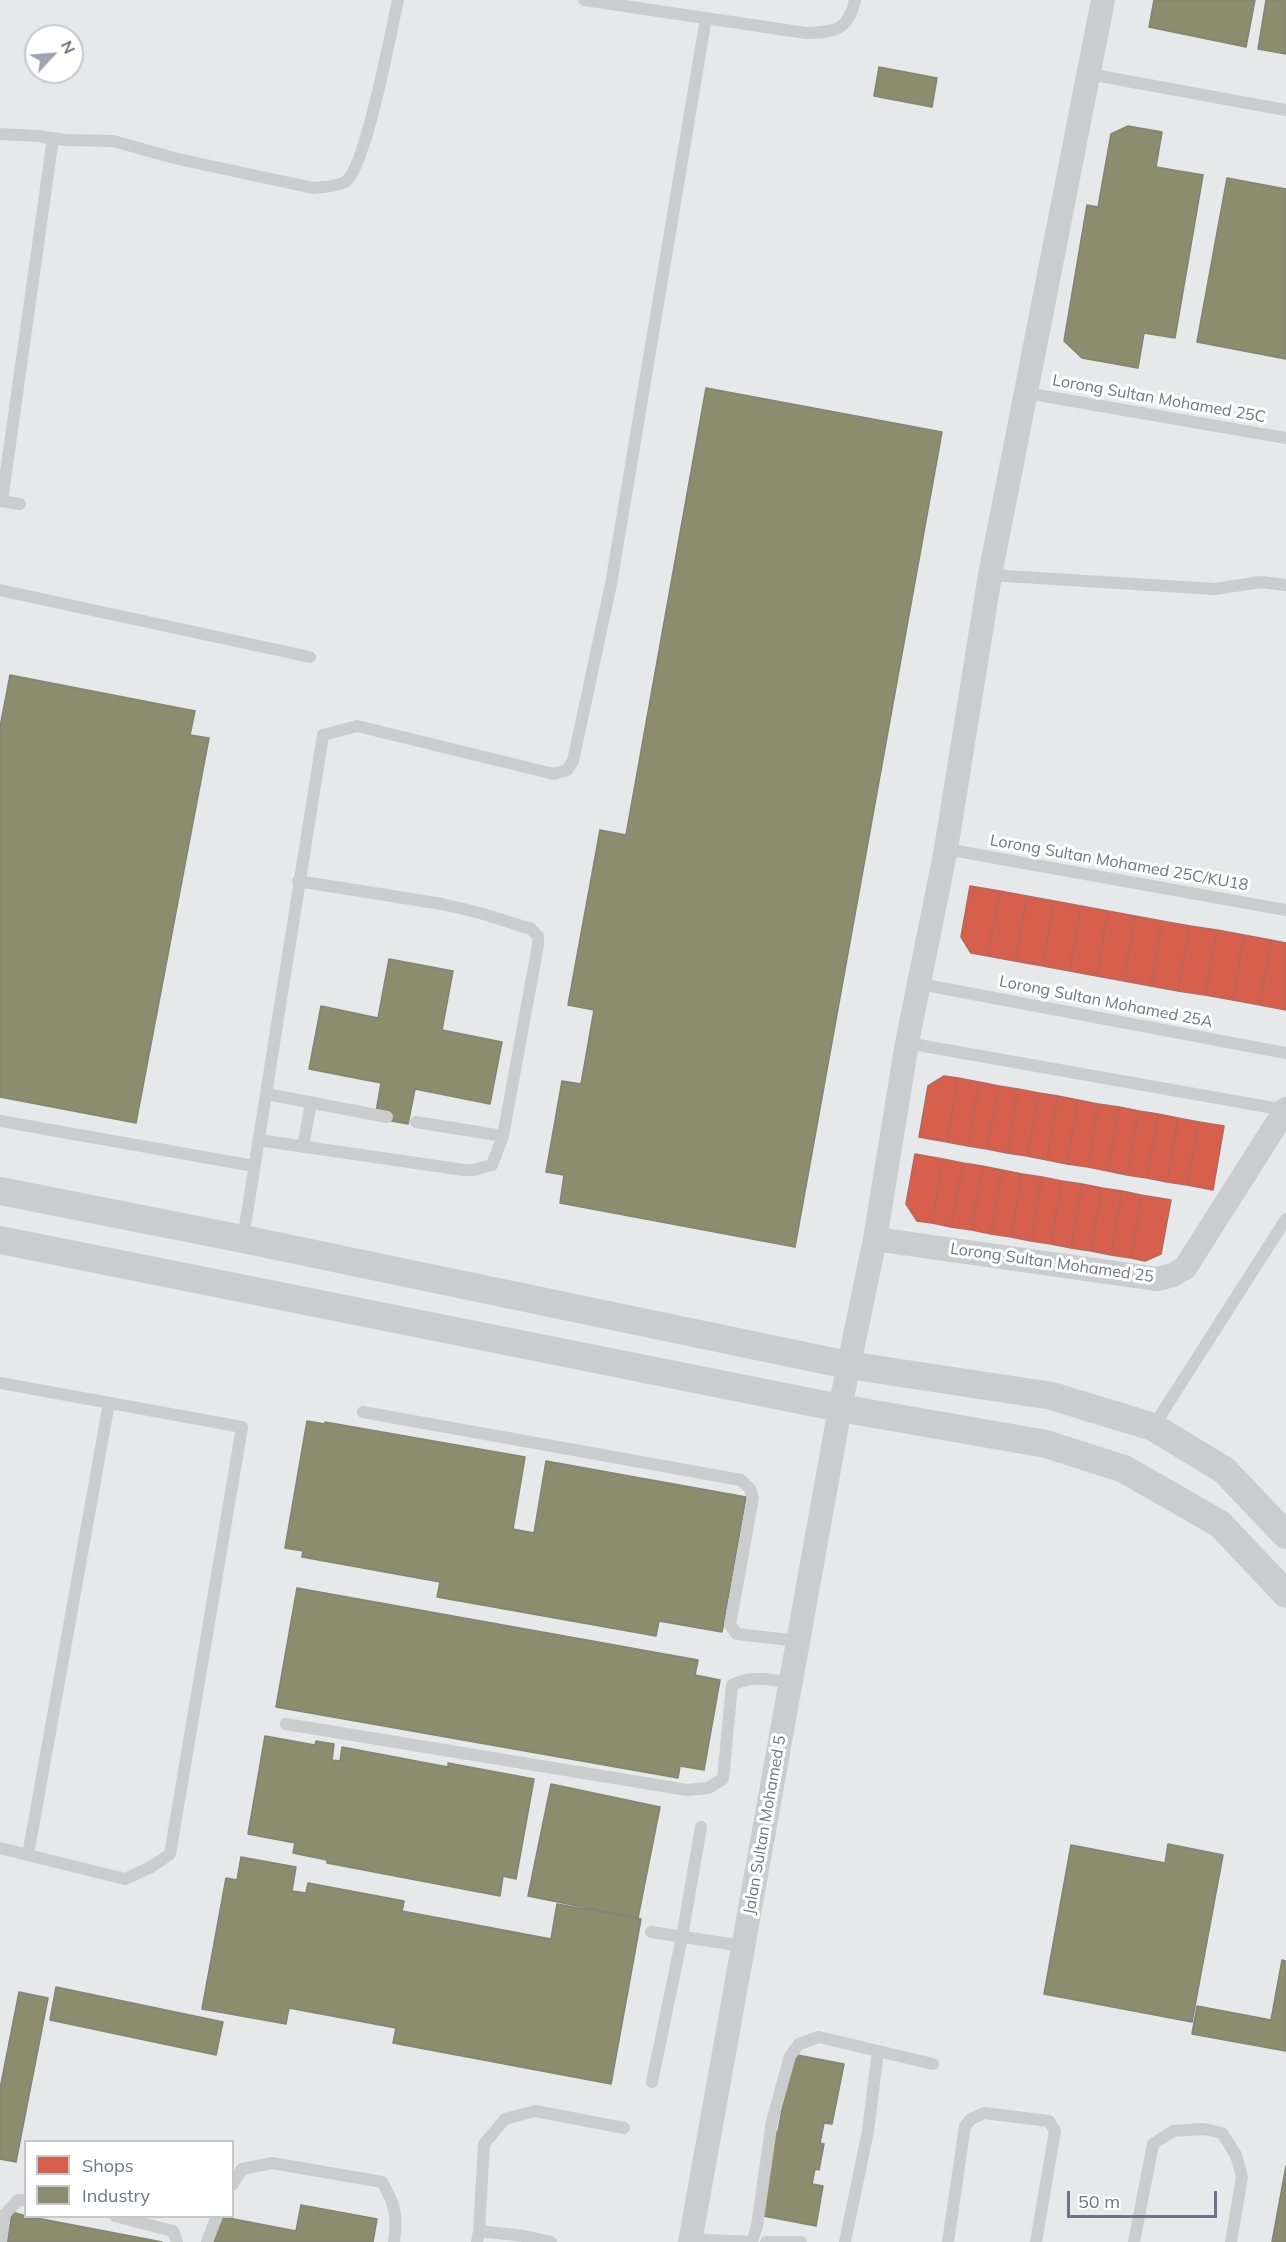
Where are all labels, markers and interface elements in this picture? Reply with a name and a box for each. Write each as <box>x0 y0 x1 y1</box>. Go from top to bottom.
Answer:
north arrow <box>24 24 84 84</box>
text: N <box>57 37 80 57</box>
street label: Lorong Sultan Mohamed 25C <box>1051 371 1267 427</box>
street label: Lorong Sultan Mohamed 25C/KU18 <box>988 831 1250 895</box>
street label: Lorong Sultan Mohamed 25A <box>998 972 1214 1032</box>
street label: Lorong Sultan Mohamed 25 <box>949 1239 1155 1287</box>
street label: Jalan Sultan Mohamed 5 <box>740 1734 790 1916</box>
legend <box>24 2140 234 2218</box>
text: Shops <box>82 2154 134 2177</box>
scale bar <box>1070 2179 1220 2217</box>
text: Industry <box>82 2184 150 2207</box>
text: 50 m <box>1078 2190 1120 2213</box>

